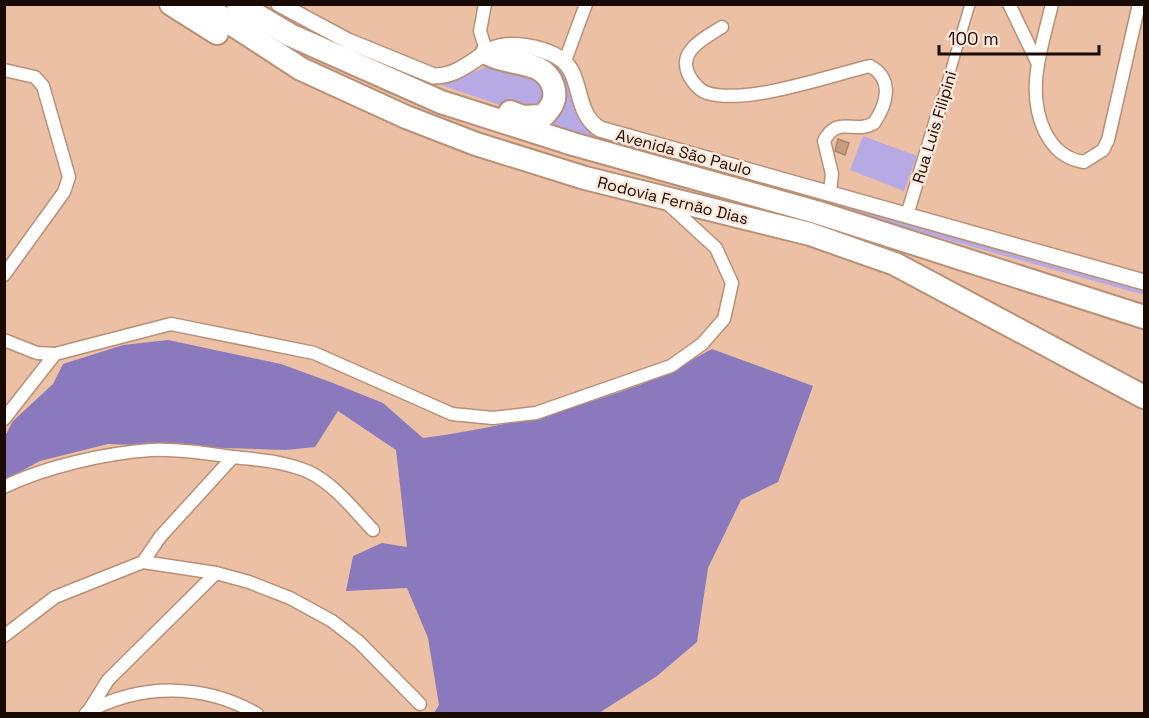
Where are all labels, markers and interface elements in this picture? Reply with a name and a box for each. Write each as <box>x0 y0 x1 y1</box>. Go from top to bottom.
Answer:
scale bar <box>939 18 1100 56</box>
text: 100 m <box>948 27 999 50</box>
street label: Rua Luis Filipini <box>907 68 962 186</box>
street label: Avenida São Paulo <box>614 124 754 181</box>
street label: Rodovia Fernão Dias <box>595 172 750 229</box>

